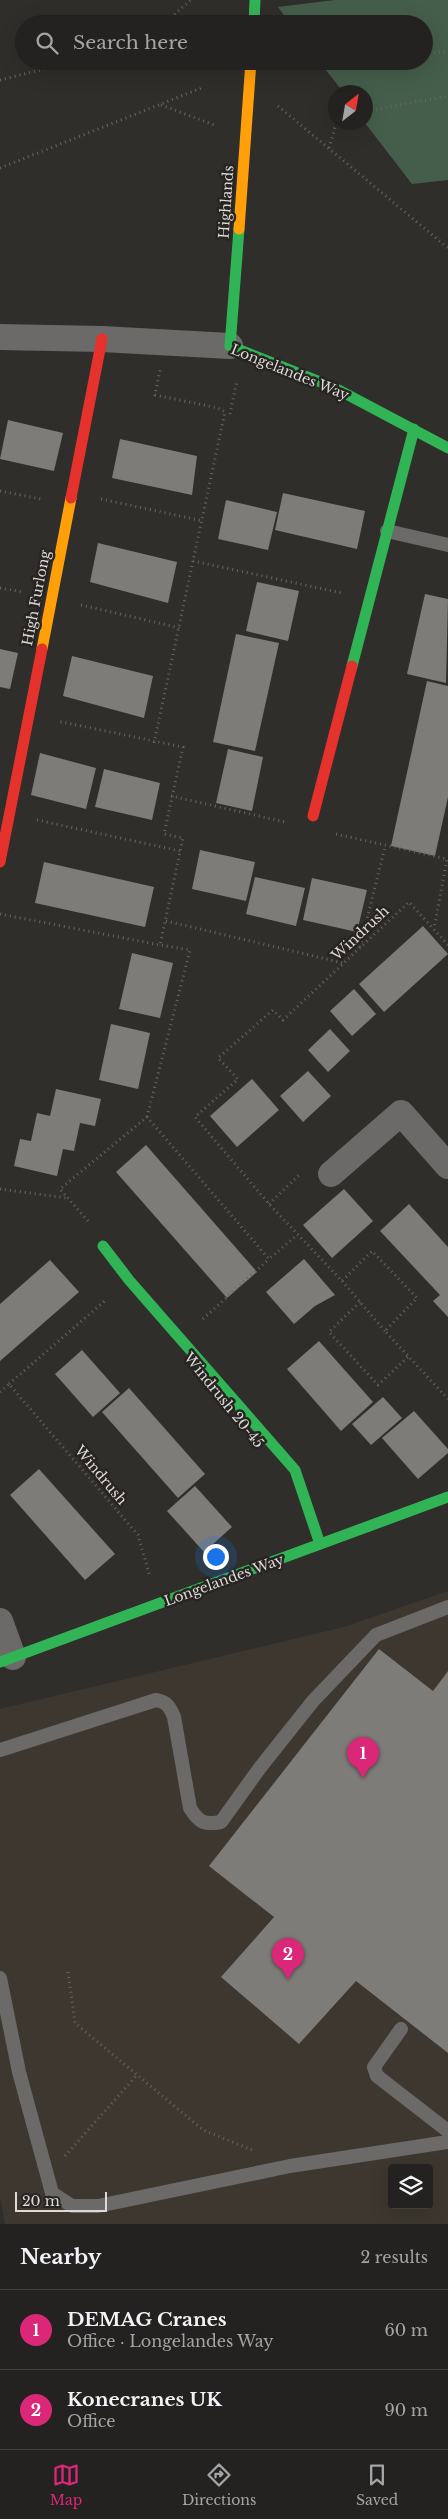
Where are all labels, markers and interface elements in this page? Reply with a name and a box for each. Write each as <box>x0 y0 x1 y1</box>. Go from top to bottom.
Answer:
search box <box>15 15 433 70</box>
icon: search <box>33 29 61 57</box>
text: Search here <box>73 31 188 54</box>
north arrow <box>328 85 373 130</box>
street label: Highlands <box>214 165 238 239</box>
street label: Longelandes Way <box>228 340 352 404</box>
street label: High Furlong <box>18 548 54 647</box>
street label: Windrush <box>327 902 393 965</box>
street label: Windrush 20-45 <box>179 1348 268 1451</box>
street label: Windrush <box>70 1441 131 1509</box>
your location <box>203 1544 229 1570</box>
street label: Longelandes Way <box>162 1550 286 1610</box>
pin: 1 <box>347 1737 379 1778</box>
pin: 2 <box>272 1938 304 1979</box>
map controls <box>388 2164 433 2209</box>
button: layers <box>388 2164 433 2209</box>
scale bar <box>15 2189 108 2212</box>
text: 20 m <box>22 2192 60 2210</box>
text: Nearby <box>20 2244 101 2270</box>
text: 2 results <box>360 2247 428 2267</box>
text: DEMAG Cranes <box>67 2308 227 2331</box>
text: 1 <box>33 2320 39 2340</box>
text: 60 m <box>385 2320 428 2340</box>
text: Office · Longelandes Way <box>67 2331 273 2351</box>
text: Konecranes UK <box>67 2388 222 2411</box>
text: 2 <box>31 2400 41 2420</box>
text: 90 m <box>385 2400 428 2420</box>
text: Office <box>67 2411 115 2431</box>
tab: Map <box>50 2461 82 2509</box>
tab: Directions <box>182 2461 256 2509</box>
tab: Saved <box>356 2461 398 2509</box>

